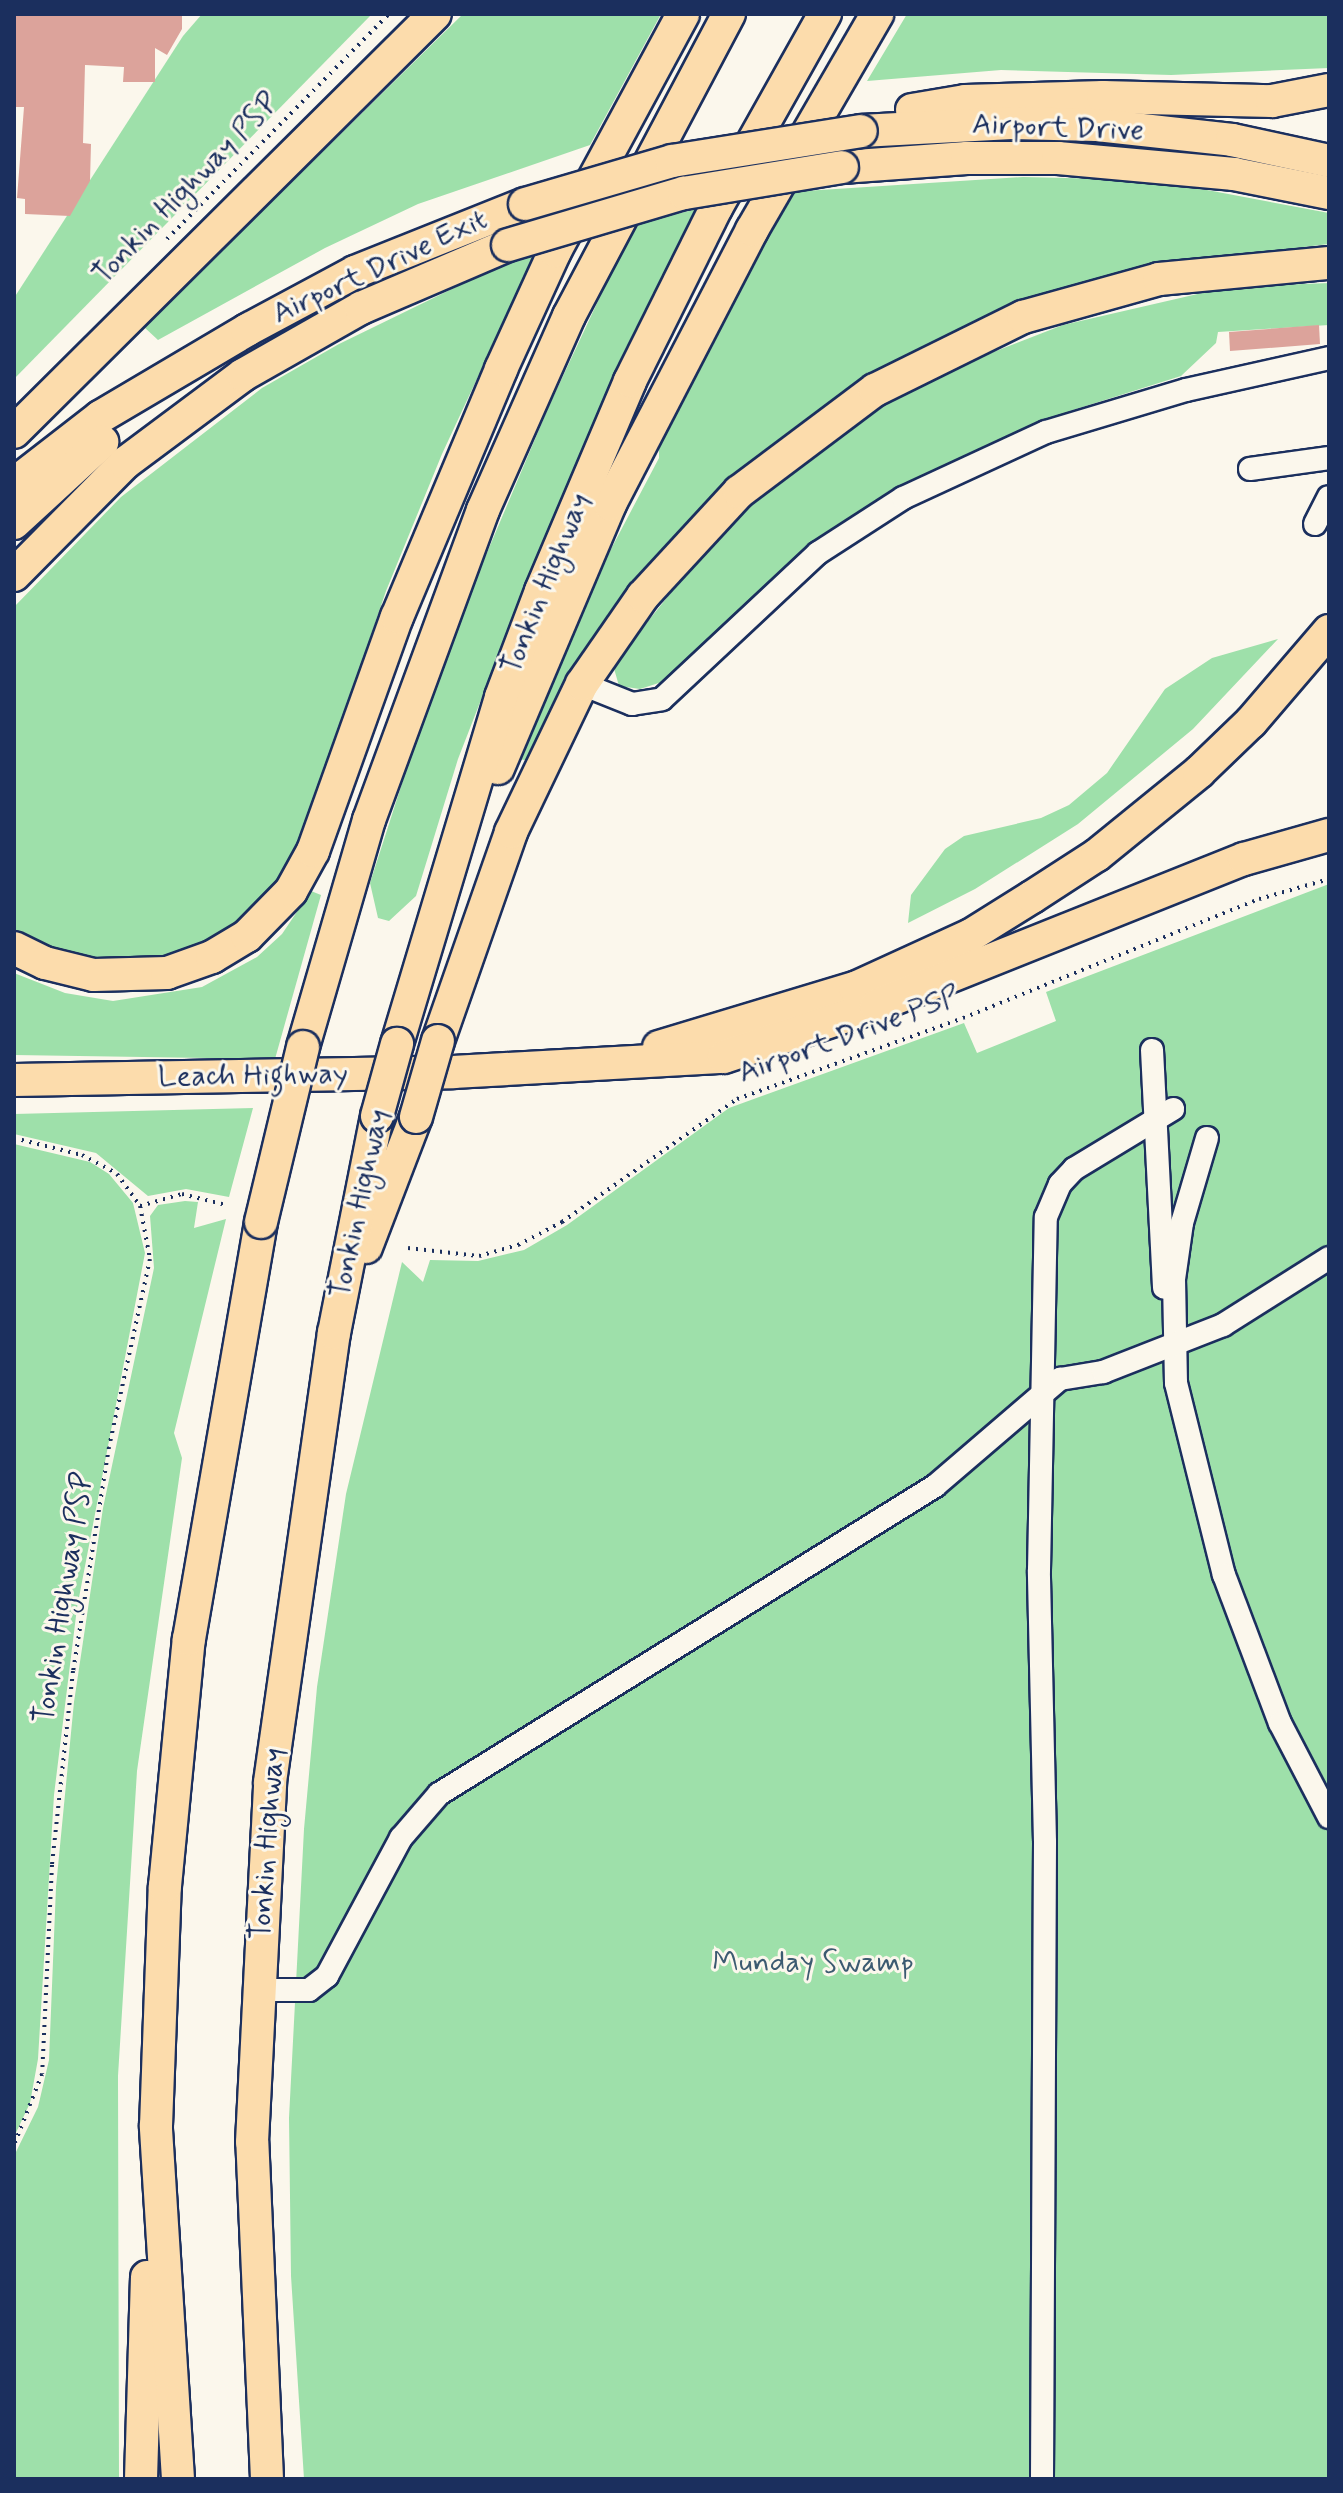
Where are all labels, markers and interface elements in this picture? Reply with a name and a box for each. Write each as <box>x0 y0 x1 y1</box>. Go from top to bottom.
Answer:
street label: Tonkin Highway PSP <box>85 85 287 293</box>
street label: Airport Drive <box>972 107 1144 149</box>
street label: Airport Drive Exit <box>268 202 492 332</box>
street label: Tonkin Highway <box>493 487 599 681</box>
street label: Airport Drive PSP <box>734 979 964 1091</box>
street label: Leach Highway <box>158 1056 348 1096</box>
street label: Tonkin Highway <box>322 1105 398 1303</box>
street label: Tonkin Highway PSP <box>26 1469 102 1727</box>
street label: Tonkin Highway <box>243 1746 293 1942</box>
park label: Munday Swamp <box>710 1945 916 1981</box>

